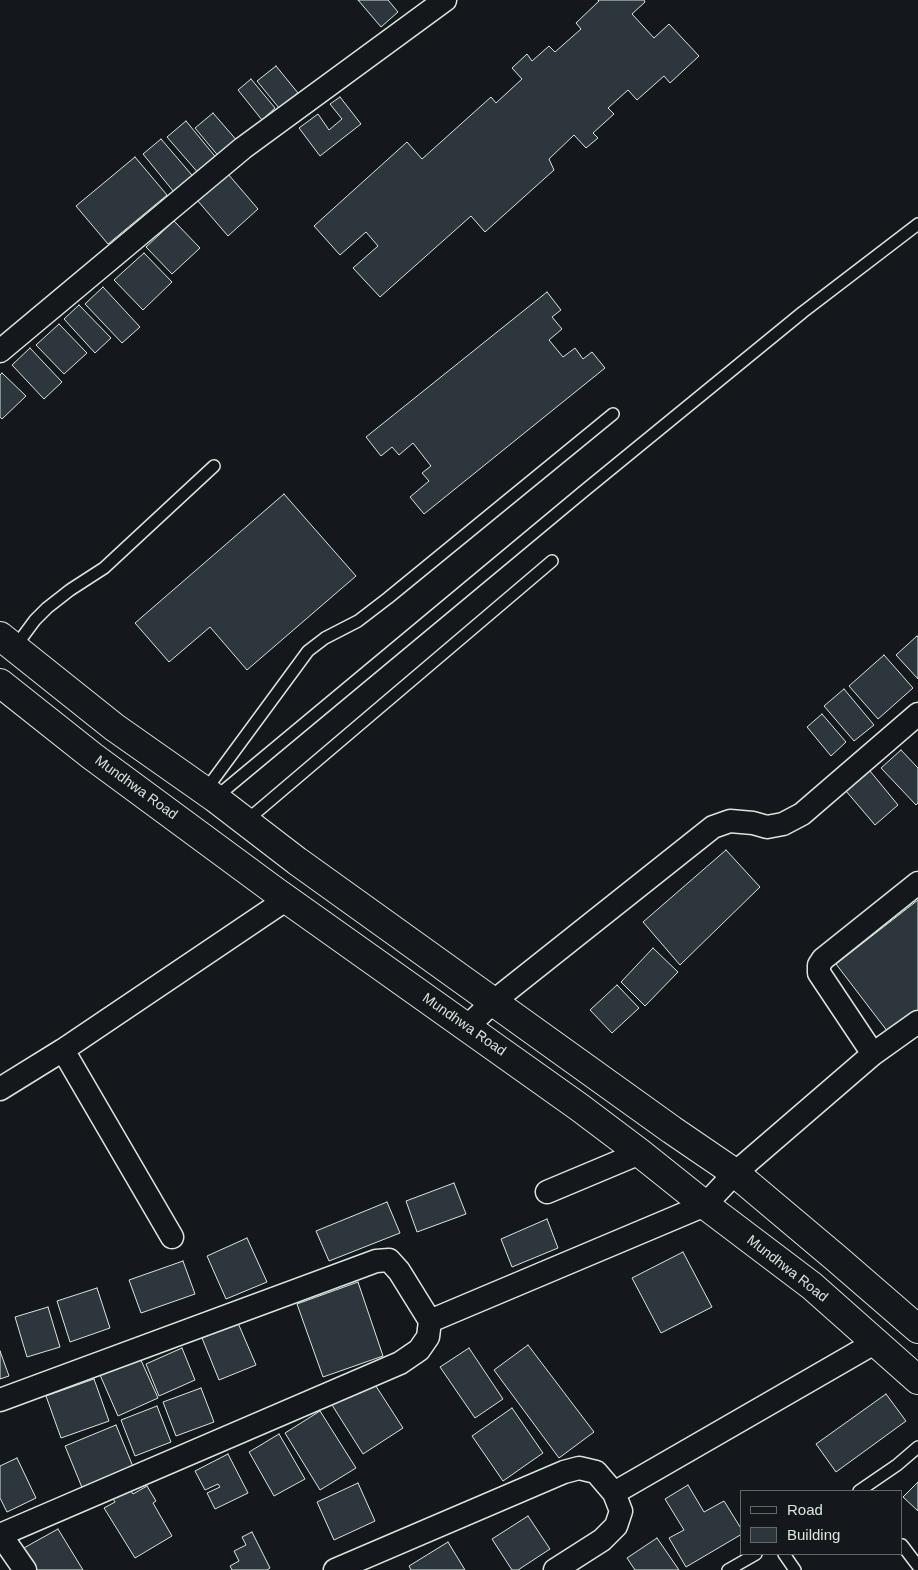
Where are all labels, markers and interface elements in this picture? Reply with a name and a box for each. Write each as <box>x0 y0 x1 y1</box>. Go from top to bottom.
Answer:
street label: Mundhwa Road <box>91 752 181 824</box>
street label: Mundhwa Road <box>419 990 509 1060</box>
street label: Mundhwa Road <box>743 1232 831 1306</box>
legend <box>740 1490 903 1555</box>
text: Road <box>787 1501 823 1518</box>
text: Building <box>787 1526 840 1543</box>

